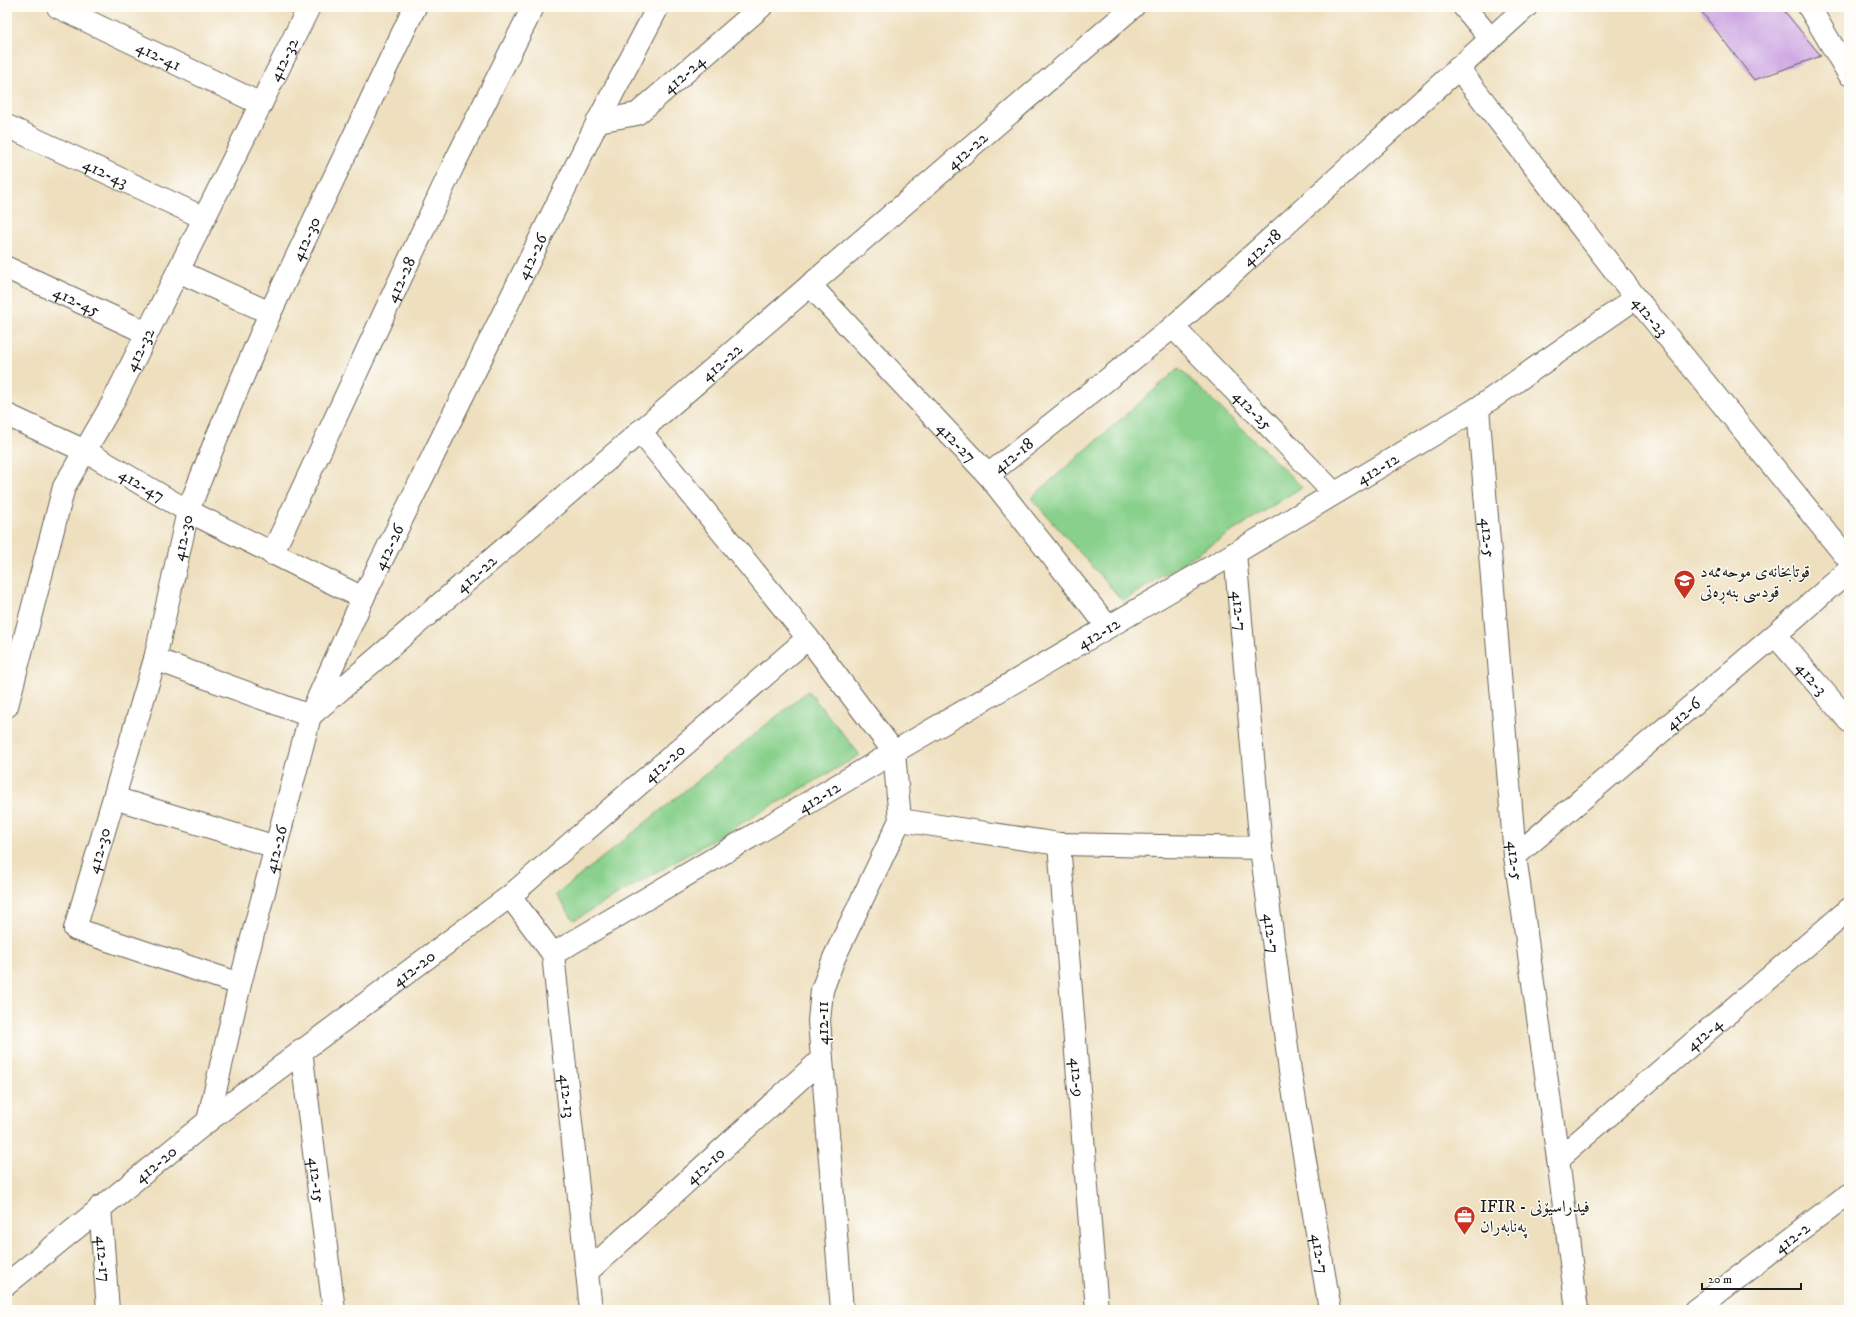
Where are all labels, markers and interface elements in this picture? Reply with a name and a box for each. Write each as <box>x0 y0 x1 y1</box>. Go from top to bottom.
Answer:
street label: 412-32 <box>264 34 304 85</box>
street label: 412-41 <box>133 36 185 76</box>
street label: 412-24 <box>658 49 711 99</box>
street label: 412-22 <box>942 127 993 175</box>
street label: 412-43 <box>79 153 131 193</box>
street label: 412-30 <box>286 213 326 265</box>
street label: 412-18 <box>1237 224 1286 271</box>
street label: 412-26 <box>512 229 553 283</box>
street label: 412-28 <box>381 253 421 306</box>
street label: 412-45 <box>49 281 104 322</box>
street label: 412-23 <box>1627 292 1673 341</box>
street label: 412-32 <box>120 324 160 375</box>
street label: 412-22 <box>697 338 748 386</box>
street label: 412-25 <box>1228 385 1277 436</box>
street label: 412-27 <box>932 417 981 468</box>
street label: 412-18 <box>989 433 1038 479</box>
street label: 412-12 <box>1353 447 1404 490</box>
street label: 412-47 <box>115 463 169 507</box>
street label: 412-30 <box>167 512 199 563</box>
street label: 412-5 <box>1475 517 1500 559</box>
street label: 412-26 <box>368 520 410 574</box>
street label: 412-22 <box>451 549 502 598</box>
place label: قوتابخانەی موحەممەد قودسی بنەڕەتی <box>1700 561 1810 605</box>
school or university icon: قوتابخانەی موحەممەد قودسی بنەڕەتی <box>1672 568 1698 601</box>
street label: 412-7 <box>1226 590 1252 632</box>
street label: 412-12 <box>1074 612 1125 655</box>
street label: 412-3 <box>1791 657 1832 700</box>
street label: 412-6 <box>1661 692 1707 736</box>
street label: 412-20 <box>639 739 690 788</box>
street label: 412-12 <box>794 776 845 819</box>
street label: 412-26 <box>259 822 293 876</box>
street label: 412-30 <box>82 825 116 876</box>
street label: 412-5 <box>1502 840 1528 882</box>
street label: 412-7 <box>1258 912 1285 955</box>
street label: 412-20 <box>388 945 440 992</box>
street label: 412-11 <box>812 1001 834 1045</box>
street label: 412-4 <box>1682 1012 1728 1056</box>
street label: 412-9 <box>1064 1057 1090 1098</box>
street label: 412-13 <box>554 1073 580 1119</box>
street label: 412-20 <box>130 1141 182 1188</box>
street label: 412-10 <box>681 1142 730 1190</box>
street label: 412-15 <box>303 1156 330 1205</box>
place label: IFIR - فیدراسیۆنی پەنابەران <box>1480 1196 1590 1239</box>
office icon: IFIR - فیدراسیۆنی پەنابەران <box>1452 1203 1478 1236</box>
street label: 412-2 <box>1770 1217 1815 1259</box>
street label: 412-7 <box>1305 1232 1334 1275</box>
street label: 412-17 <box>90 1235 116 1283</box>
scale bar <box>1702 1265 1801 1291</box>
text: 20 m <box>1708 1272 1732 1287</box>

